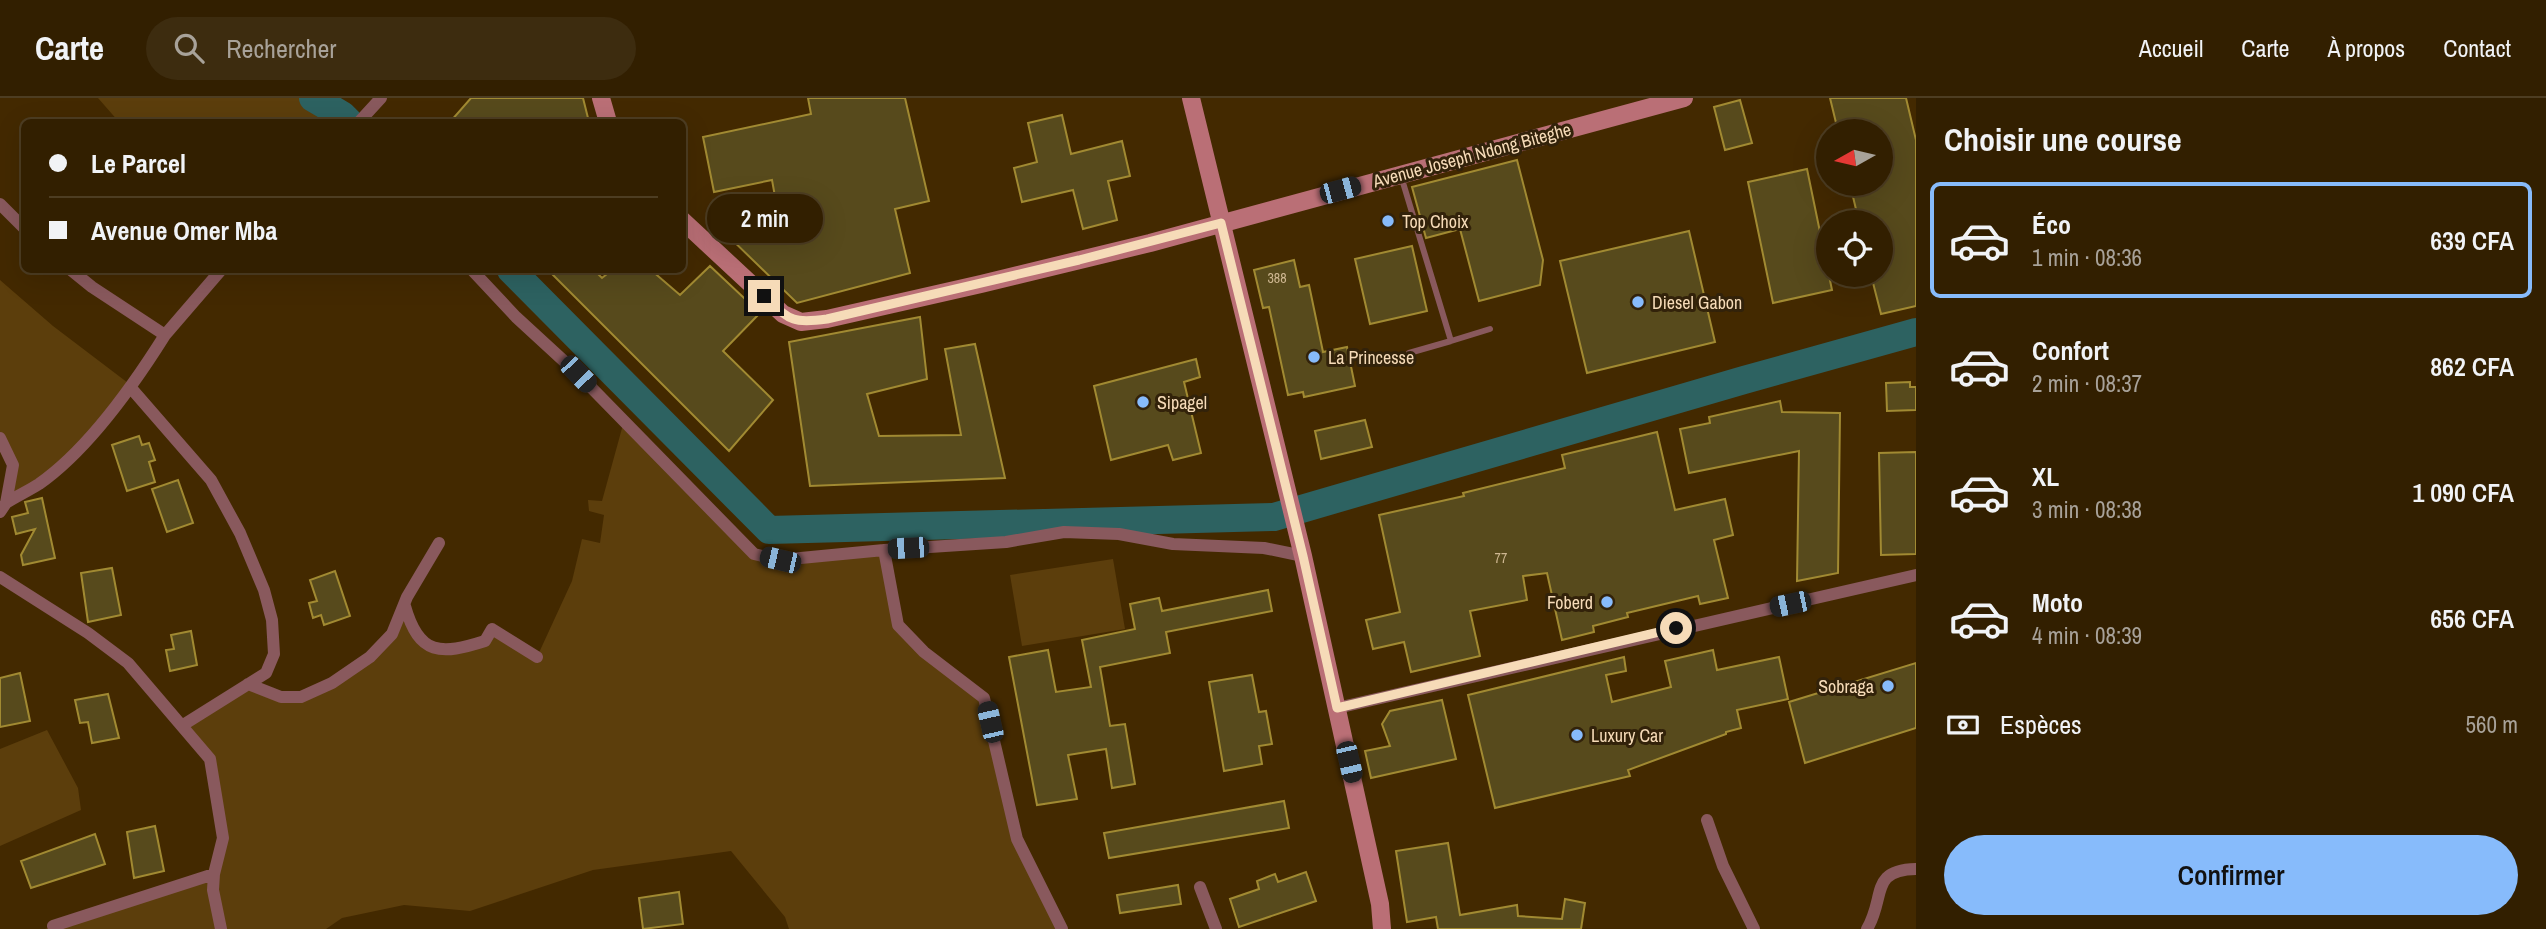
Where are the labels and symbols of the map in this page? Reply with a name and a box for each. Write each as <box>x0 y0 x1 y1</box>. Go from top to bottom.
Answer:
street label: Avenue Joseph Ndong Biteghe <box>1369 117 1574 194</box>
north arrow <box>1816 119 1894 196</box>
car <box>1317 174 1364 206</box>
callout: 2 min <box>706 194 822 244</box>
place label: Top Choix <box>1402 209 1469 234</box>
marker: Top Choix <box>1380 213 1396 229</box>
house number: 388 <box>1267 269 1287 287</box>
route end <box>748 280 780 312</box>
place label: Diesel Gabon <box>1652 290 1742 315</box>
marker: Diesel Gabon <box>1630 294 1646 310</box>
place label: La Princesse <box>1328 345 1414 370</box>
marker: La Princesse <box>1306 349 1322 365</box>
car <box>556 352 601 396</box>
place label: Sipagel <box>1157 390 1207 415</box>
marker: Sipagel <box>1135 394 1151 410</box>
car <box>887 536 930 560</box>
car <box>758 545 803 575</box>
house number: 77 <box>1495 549 1507 567</box>
car <box>1768 589 1813 619</box>
place label: Foberd <box>1547 590 1593 615</box>
marker: Foberd <box>1599 594 1615 610</box>
route start <box>1660 612 1692 644</box>
place label: Sobraga <box>1818 674 1874 699</box>
marker: Sobraga <box>1880 678 1896 694</box>
car <box>976 699 1005 745</box>
place label: Luxury Car <box>1591 723 1663 748</box>
marker: Luxury Car <box>1569 727 1585 743</box>
car <box>1335 739 1364 785</box>

